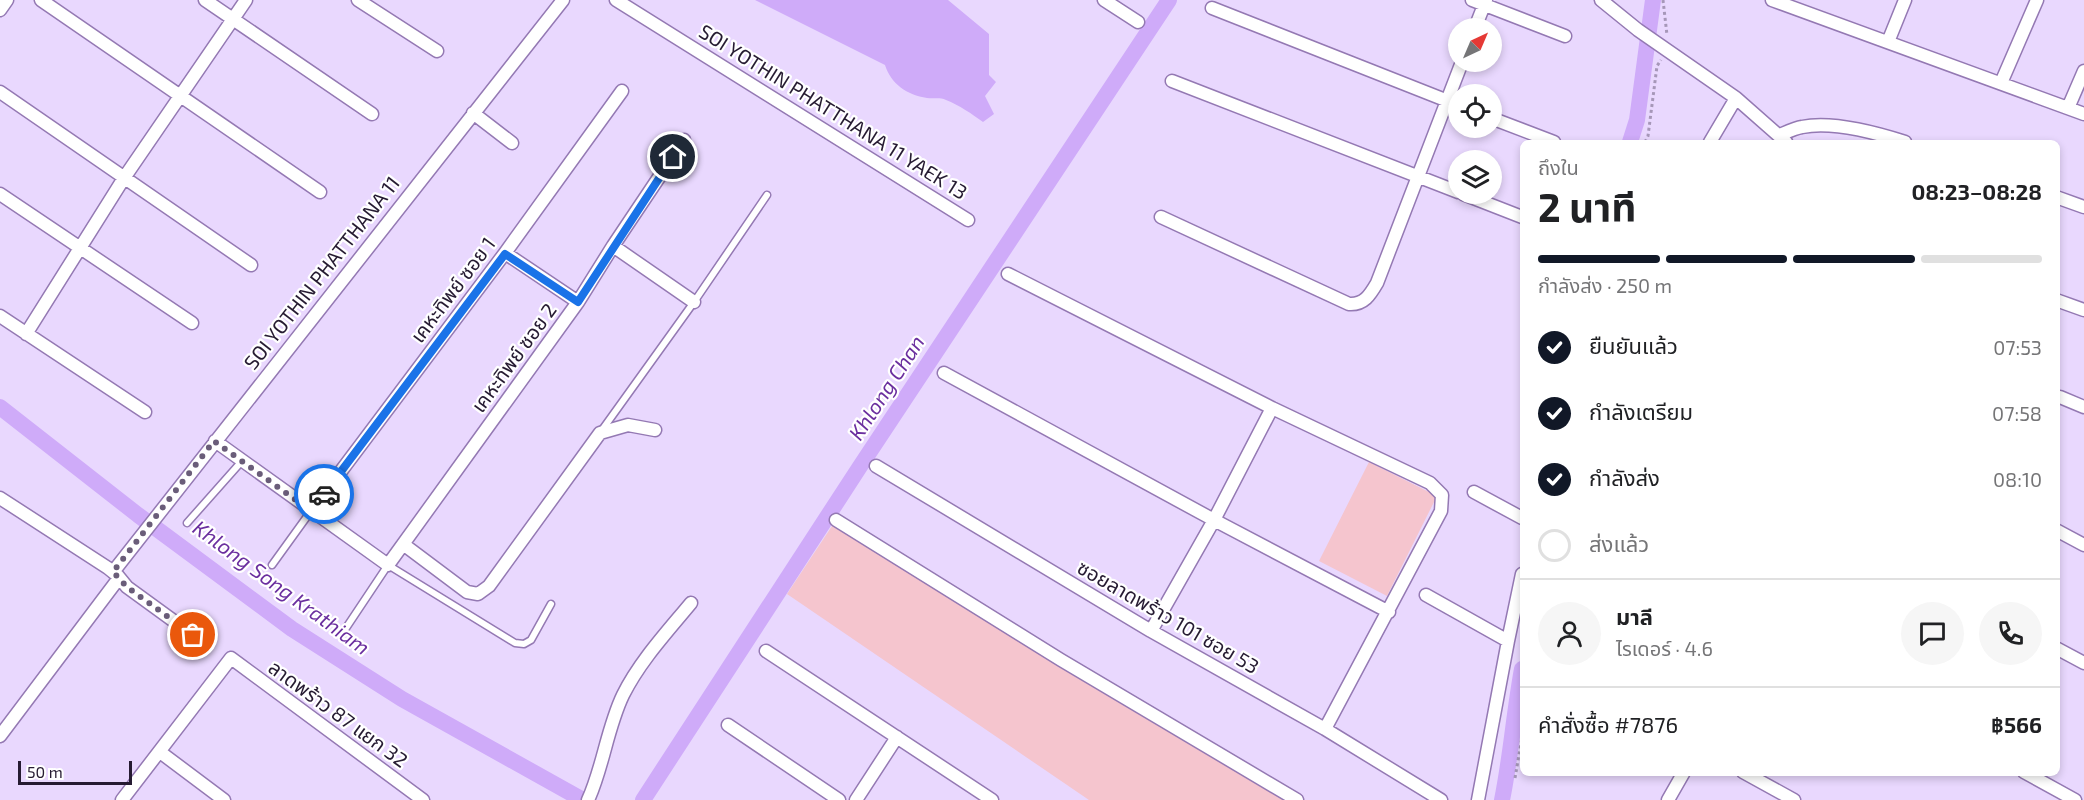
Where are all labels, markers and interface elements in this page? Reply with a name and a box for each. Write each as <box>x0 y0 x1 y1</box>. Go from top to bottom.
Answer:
street label: SOI YOTHIN PHATTHANA 11 YAEK 13 <box>695 18 972 204</box>
north arrow <box>1448 18 1502 72</box>
map controls <box>1448 18 1502 204</box>
button: locate <box>1448 84 1502 138</box>
pin <box>647 131 698 182</box>
icon: home <box>656 140 689 173</box>
button: layers <box>1448 150 1502 204</box>
text: ถึงใน <box>1538 155 1579 179</box>
street label: SOI YOTHIN PHATTHANA 11 <box>238 171 404 374</box>
text: 08:23–08:28 <box>1911 178 2042 204</box>
text: 2 นาที <box>1538 183 1636 230</box>
street label: เคหะทิพย์ ซอย 1 <box>405 232 500 347</box>
text: กำลังส่ง · 250 m <box>1538 273 1672 297</box>
street label: เคหะทิพย์ ซอย 2 <box>466 298 561 417</box>
water label: Khlong Chan <box>843 330 929 444</box>
icon: check <box>1538 331 1571 364</box>
text: ยืนยันแล้ว <box>1589 332 1678 358</box>
text: 07:53 <box>1993 335 2042 359</box>
icon: check <box>1538 397 1571 430</box>
text: กำลังเตรียม <box>1589 398 1693 424</box>
text: 07:58 <box>1992 401 2042 425</box>
icon: check <box>1538 463 1571 496</box>
courier <box>294 464 354 524</box>
text: กำลังส่ง <box>1589 464 1660 490</box>
text: 08:10 <box>1993 467 2042 491</box>
icon: car <box>308 478 341 511</box>
water label: Khlong Song Krathiam <box>189 514 375 659</box>
text: ส่งแล้ว <box>1589 530 1649 556</box>
street label: ซอยลาดพร้าว 101 ซอย 53 <box>1073 554 1264 678</box>
button: person <box>1538 602 1601 665</box>
button: chat <box>1901 602 1964 665</box>
button: phone <box>1979 602 2042 665</box>
text: มาลี <box>1616 603 1653 629</box>
pin <box>167 609 218 660</box>
icon: bag <box>176 618 209 651</box>
text: ไรเดอร์ · 4.6 <box>1616 636 1713 660</box>
street label: ลาดพร้าว 87 แยก 32 <box>264 655 413 772</box>
text: คำสั่งซื้อ #7876 <box>1538 711 1678 737</box>
text: ฿566 <box>1991 711 2042 737</box>
scale bar <box>18 758 132 786</box>
text: 50 m <box>27 762 63 781</box>

